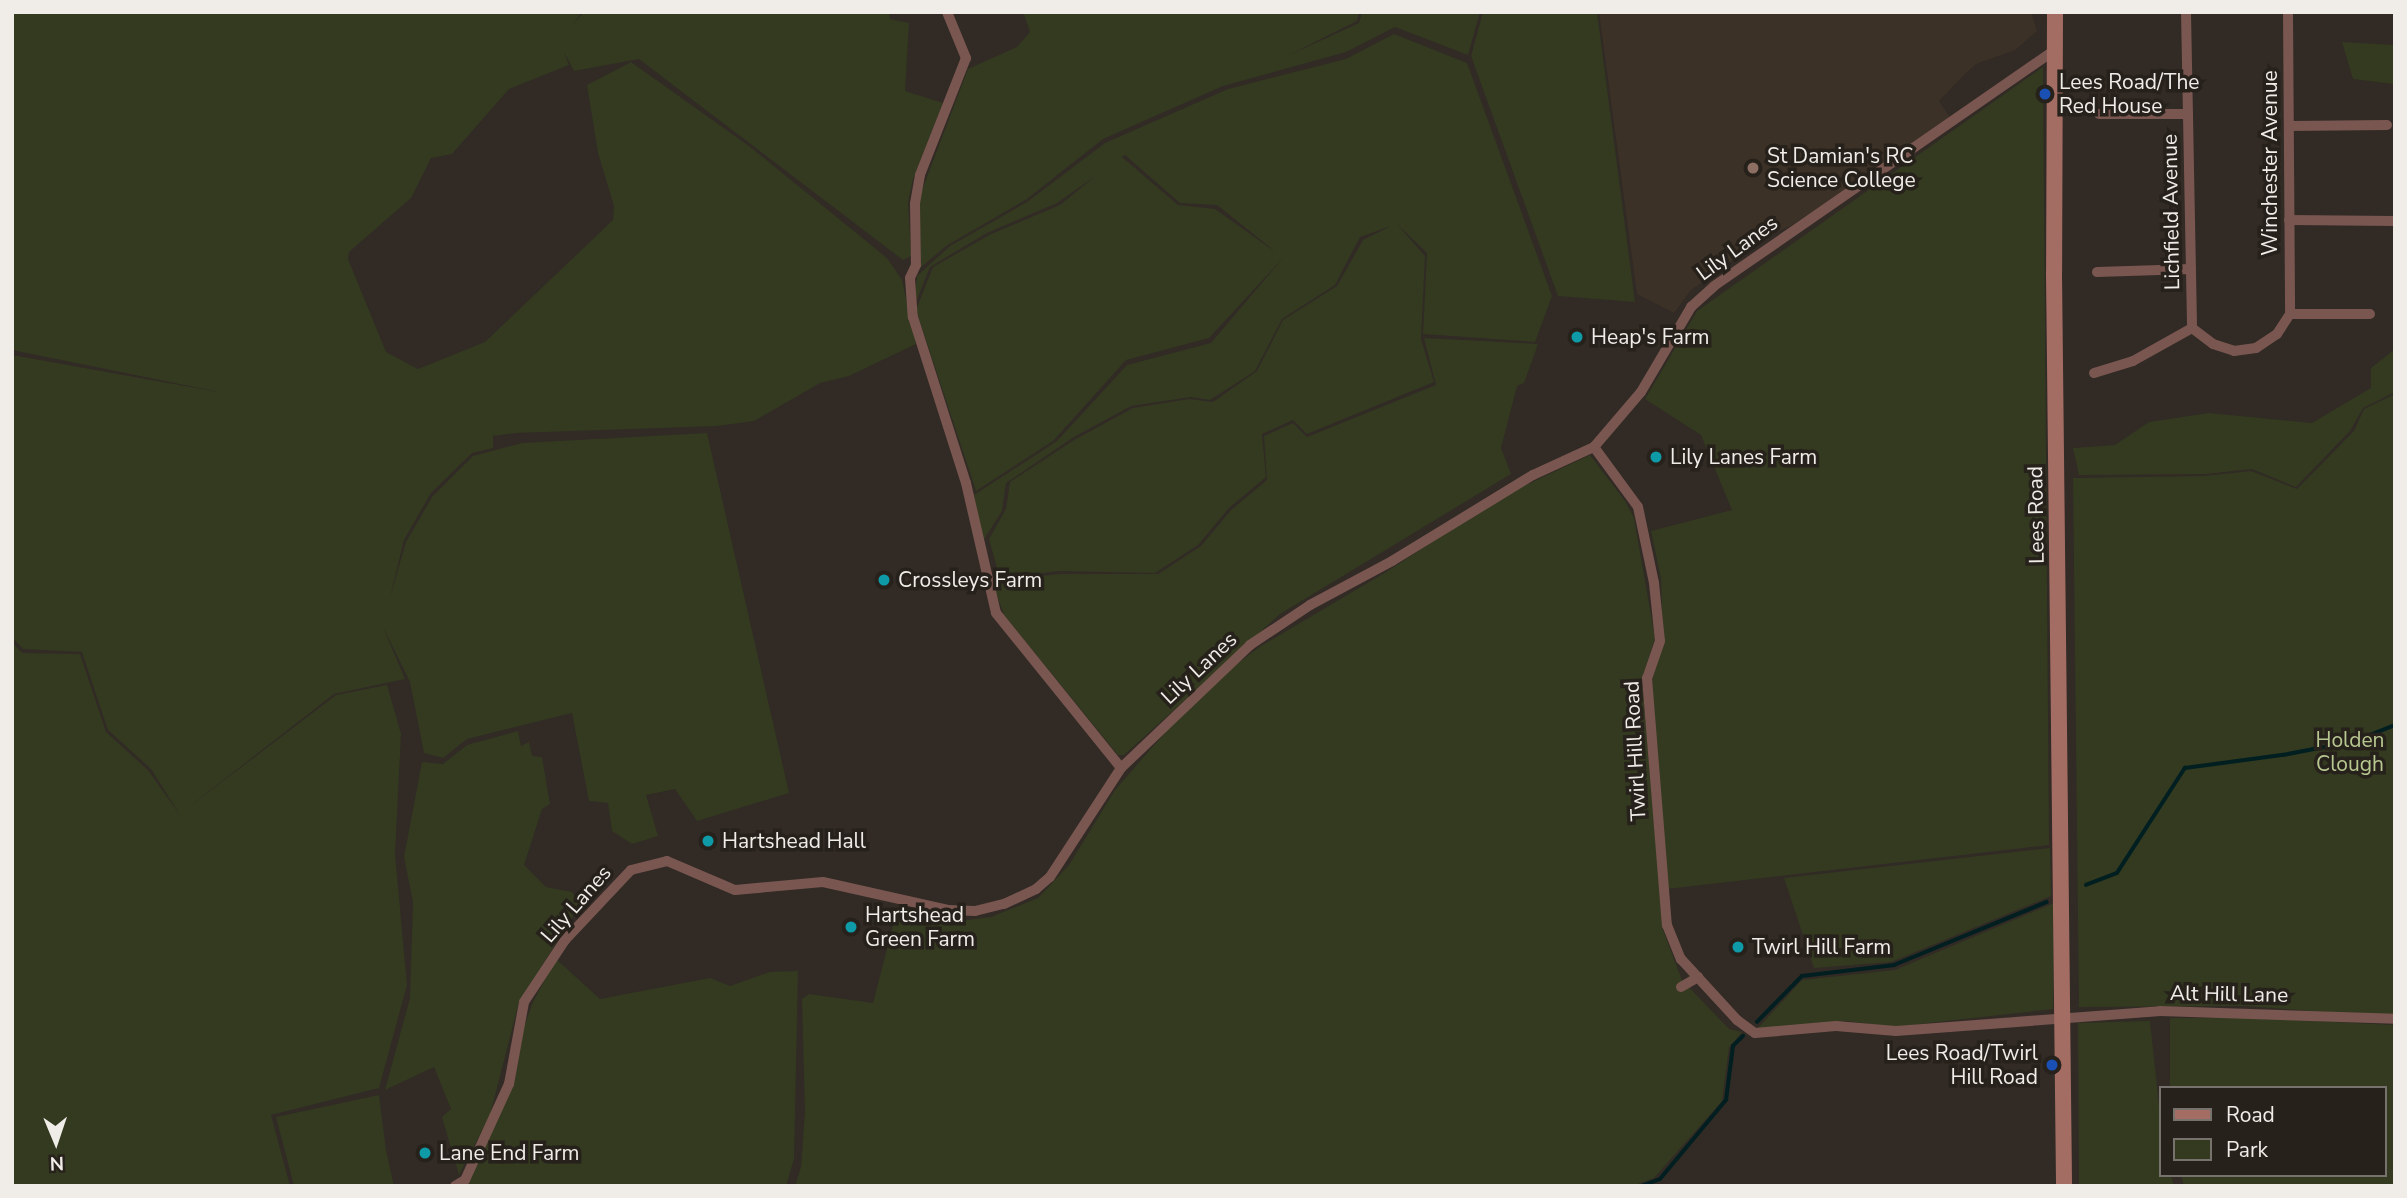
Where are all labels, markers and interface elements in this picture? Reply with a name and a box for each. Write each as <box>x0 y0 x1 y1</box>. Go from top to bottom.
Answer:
place label: Lees Road/The Red House <box>2059 69 2200 119</box>
street label: Winchester Avenue <box>2257 70 2283 256</box>
marker: Lees Road/The Red House <box>2037 86 2053 102</box>
street label: Lichfield Avenue <box>2157 134 2185 290</box>
place label: St Damian's RC Science College <box>1767 143 1916 193</box>
marker: St Damian's RC Science College <box>1745 160 1761 176</box>
street label: Lily Lanes <box>1691 210 1783 286</box>
place label: Heap's Farm <box>1591 324 1709 350</box>
marker: Heap's Farm <box>1569 329 1585 345</box>
place label: Lily Lanes Farm <box>1670 444 1817 470</box>
marker: Lily Lanes Farm <box>1648 449 1664 465</box>
street label: Lees Road <box>2023 466 2049 564</box>
place label: Crossleys Farm <box>898 567 1042 593</box>
marker: Crossleys Farm <box>876 572 892 588</box>
street label: Lily Lanes <box>1156 627 1242 709</box>
street label: Twirl Hill Road <box>1619 680 1651 822</box>
park label: Holden Clough <box>2315 727 2385 777</box>
place label: Hartshead Hall <box>722 828 866 854</box>
marker: Hartshead Hall <box>700 833 716 849</box>
street label: Lily Lanes <box>536 860 616 948</box>
place label: Hartshead Green Farm <box>865 902 975 952</box>
marker: Hartshead Green Farm <box>843 919 859 935</box>
place label: Twirl Hill Farm <box>1752 934 1891 960</box>
marker: Twirl Hill Farm <box>1730 939 1746 955</box>
street label: Alt Hill Lane <box>2170 980 2288 1008</box>
place label: Lees Road/Twirl Hill Road <box>1886 1040 2038 1090</box>
marker: Lees Road/Twirl Hill Road <box>2044 1057 2060 1073</box>
legend <box>2158 1086 2386 1177</box>
text: Road <box>2226 1101 2275 1129</box>
north arrow <box>21 1107 91 1177</box>
text: Park <box>2226 1136 2268 1164</box>
place label: Lane End Farm <box>439 1140 580 1166</box>
marker: Lane End Farm <box>417 1145 433 1161</box>
text: N <box>49 1150 64 1176</box>

